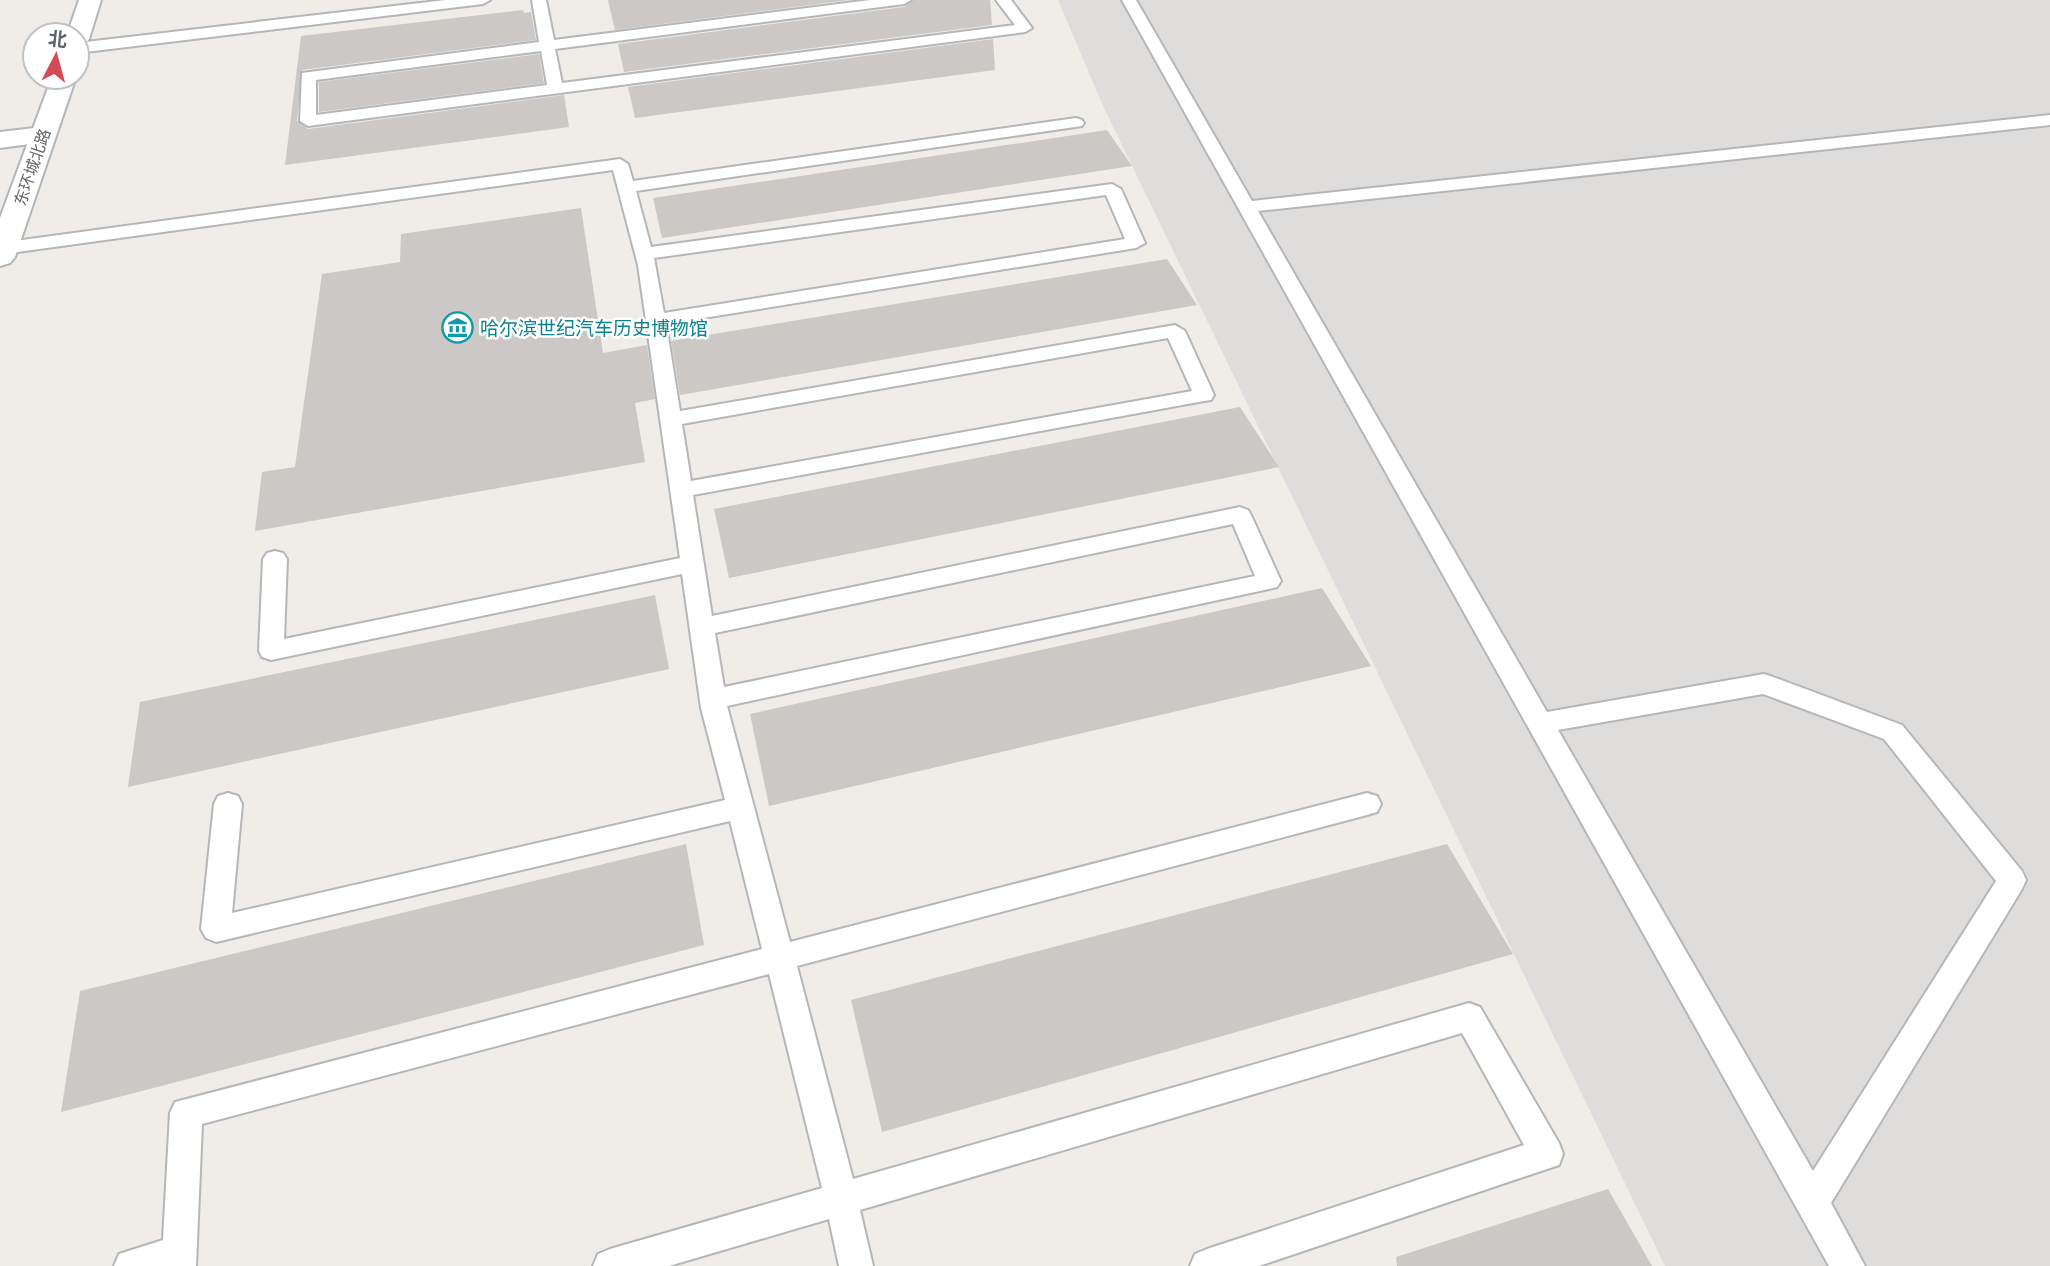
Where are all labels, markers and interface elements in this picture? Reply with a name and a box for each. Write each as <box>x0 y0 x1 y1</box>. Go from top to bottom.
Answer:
north arrow <box>21 21 91 91</box>
text: 北 <box>47 26 68 52</box>
street label: 东环城北路 <box>10 126 54 208</box>
museum icon: 哈尔滨世纪汽车历史博物馆 <box>440 311 474 345</box>
place label: 哈尔滨世纪汽车历史博物馆 <box>480 316 708 340</box>

